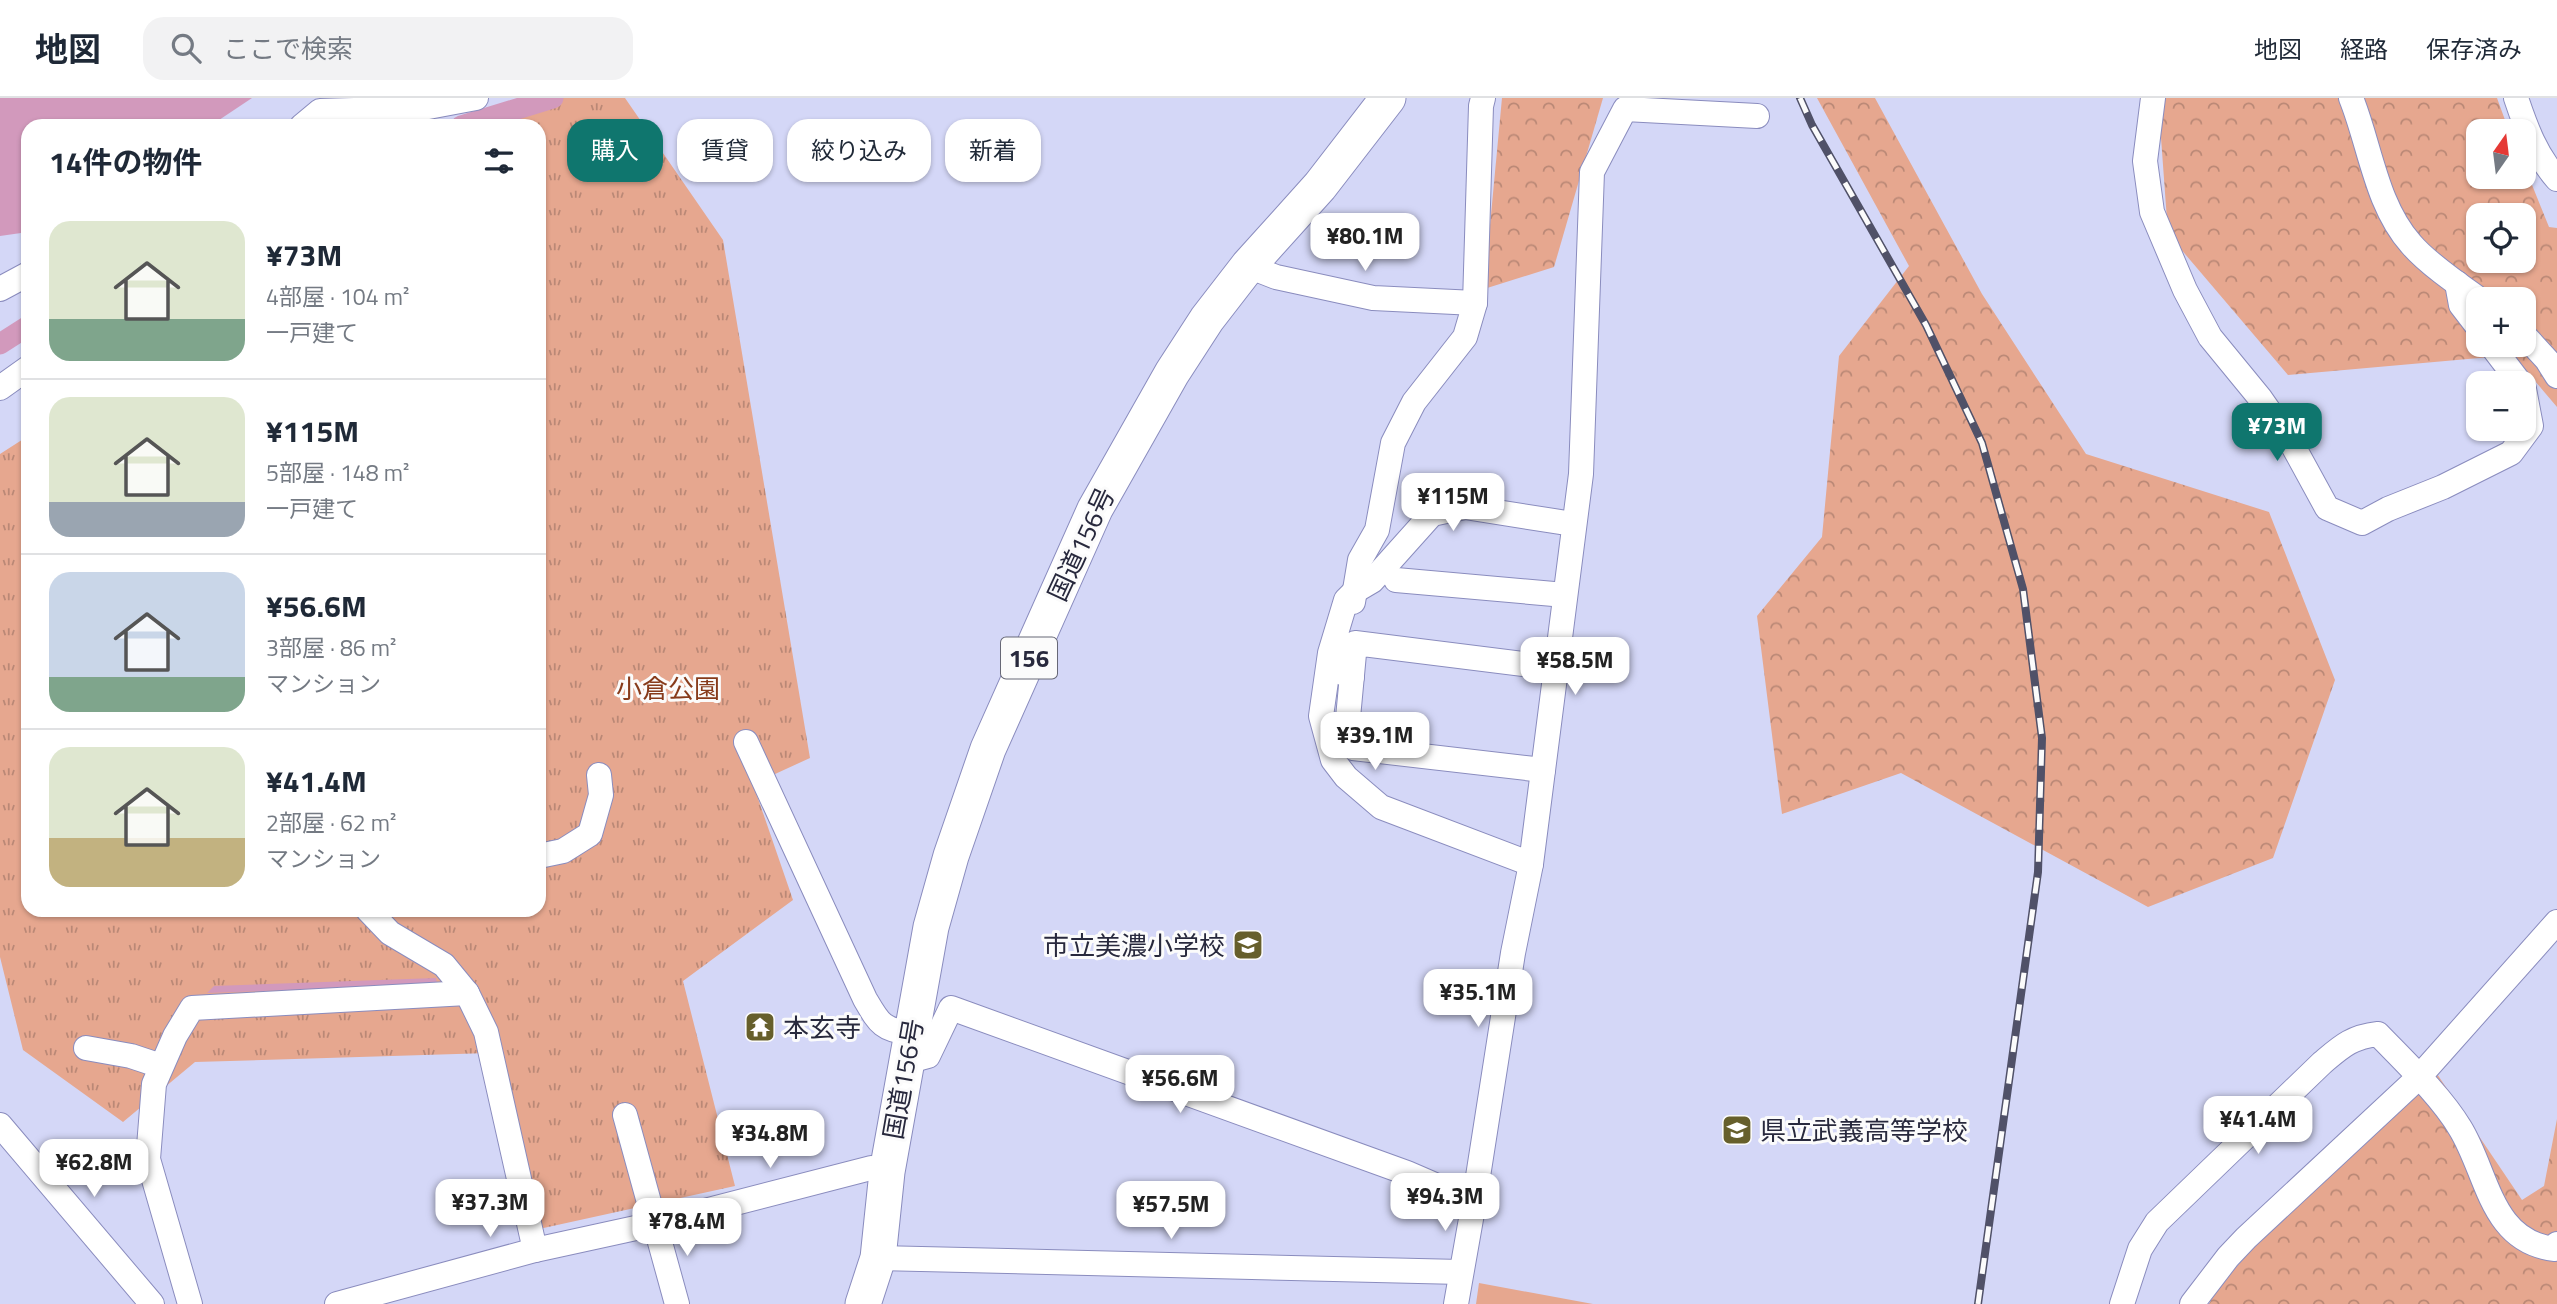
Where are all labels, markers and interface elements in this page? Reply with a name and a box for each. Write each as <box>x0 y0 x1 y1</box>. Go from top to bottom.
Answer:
search box <box>143 17 633 80</box>
text: 地図 <box>35 24 101 74</box>
icon: search <box>167 29 205 67</box>
text: ここで検索 <box>223 29 353 68</box>
text: 地図 <box>2254 31 2302 67</box>
text: 経路 <box>2340 31 2388 67</box>
text: 保存済み <box>2426 31 2522 67</box>
chip: 購入 <box>567 119 663 182</box>
chip: 賃貸 <box>677 119 773 182</box>
chip: 絞り込み <box>787 119 931 182</box>
chip: 新着 <box>945 119 1041 182</box>
north arrow <box>2466 119 2536 189</box>
map controls <box>2466 119 2536 441</box>
text: 14件の物件 <box>49 139 203 185</box>
icon: filters <box>480 142 518 180</box>
button: locate <box>2466 203 2536 273</box>
pin: ¥80.1M <box>1308 214 1422 273</box>
text: ¥80.1M <box>1326 218 1404 253</box>
text: ¥73M <box>266 232 342 278</box>
icon: home <box>105 249 189 333</box>
text: 4部屋 · 104 m² <box>266 279 409 314</box>
button: + <box>2466 287 2536 357</box>
text: 一戸建て <box>266 315 358 350</box>
button: − <box>2466 371 2536 441</box>
pin: ¥73M <box>2236 404 2318 463</box>
text: ¥115M <box>266 408 359 454</box>
text: ¥73M <box>2248 408 2306 443</box>
icon: home <box>105 425 189 509</box>
text: 5部屋 · 148 m² <box>266 455 409 490</box>
pin: ¥115M <box>1404 474 1502 533</box>
text: ¥115M <box>1417 478 1489 513</box>
street label: 国道156号 <box>1038 481 1124 607</box>
text: 一戸建て <box>266 491 358 526</box>
text: ¥56.6M <box>266 583 367 629</box>
icon: home <box>105 600 189 684</box>
text: 3部屋 · 86 m² <box>266 630 396 665</box>
road number: 156 <box>1001 638 1057 678</box>
pin: ¥58.5M <box>1518 638 1632 697</box>
text: ¥58.5M <box>1536 642 1614 677</box>
text: マンション <box>266 666 381 701</box>
park label: 小倉公園 <box>616 669 720 708</box>
pin: ¥39.1M <box>1318 712 1432 772</box>
text: ¥39.1M <box>1336 717 1414 752</box>
text: ¥41.4M <box>266 758 367 804</box>
icon: home <box>105 775 189 859</box>
text: 2部屋 · 62 m² <box>266 805 396 840</box>
text: マンション <box>266 841 381 876</box>
place label: 市立美濃小学校 <box>1043 926 1225 965</box>
school or university icon: 市立美濃小学校 <box>1231 928 1265 962</box>
pin: ¥35.1M <box>1421 970 1535 1029</box>
text: ¥35.1M <box>1439 974 1517 1009</box>
place label: 本玄寺 <box>783 1008 861 1047</box>
temple icon: 本玄寺 <box>743 1010 777 1044</box>
street label: 国道156号 <box>873 1016 933 1142</box>
pin: ¥56.6M <box>1123 1056 1237 1115</box>
text: ¥56.6M <box>1141 1060 1219 1095</box>
pin: ¥41.4M <box>2201 1096 2315 1156</box>
text: ¥41.4M <box>2219 1101 2297 1136</box>
pin: ¥34.8M <box>713 1110 827 1170</box>
place label: 県立武義高等学校 <box>1760 1111 1968 1150</box>
school or university icon: 県立武義高等学校 <box>1720 1113 1754 1147</box>
text: ¥34.8M <box>731 1115 809 1150</box>
pin: ¥62.8M <box>37 1140 151 1199</box>
text: ¥62.8M <box>55 1144 133 1179</box>
pin: ¥94.3M <box>1388 1174 1502 1233</box>
text: ¥94.3M <box>1406 1178 1484 1213</box>
pin: ¥37.3M <box>433 1180 547 1239</box>
pin: ¥57.5M <box>1114 1182 1228 1241</box>
text: ¥37.3M <box>451 1184 529 1219</box>
text: ¥57.5M <box>1132 1186 1210 1221</box>
pin: ¥78.4M <box>630 1198 744 1258</box>
text: ¥78.4M <box>648 1203 726 1238</box>

